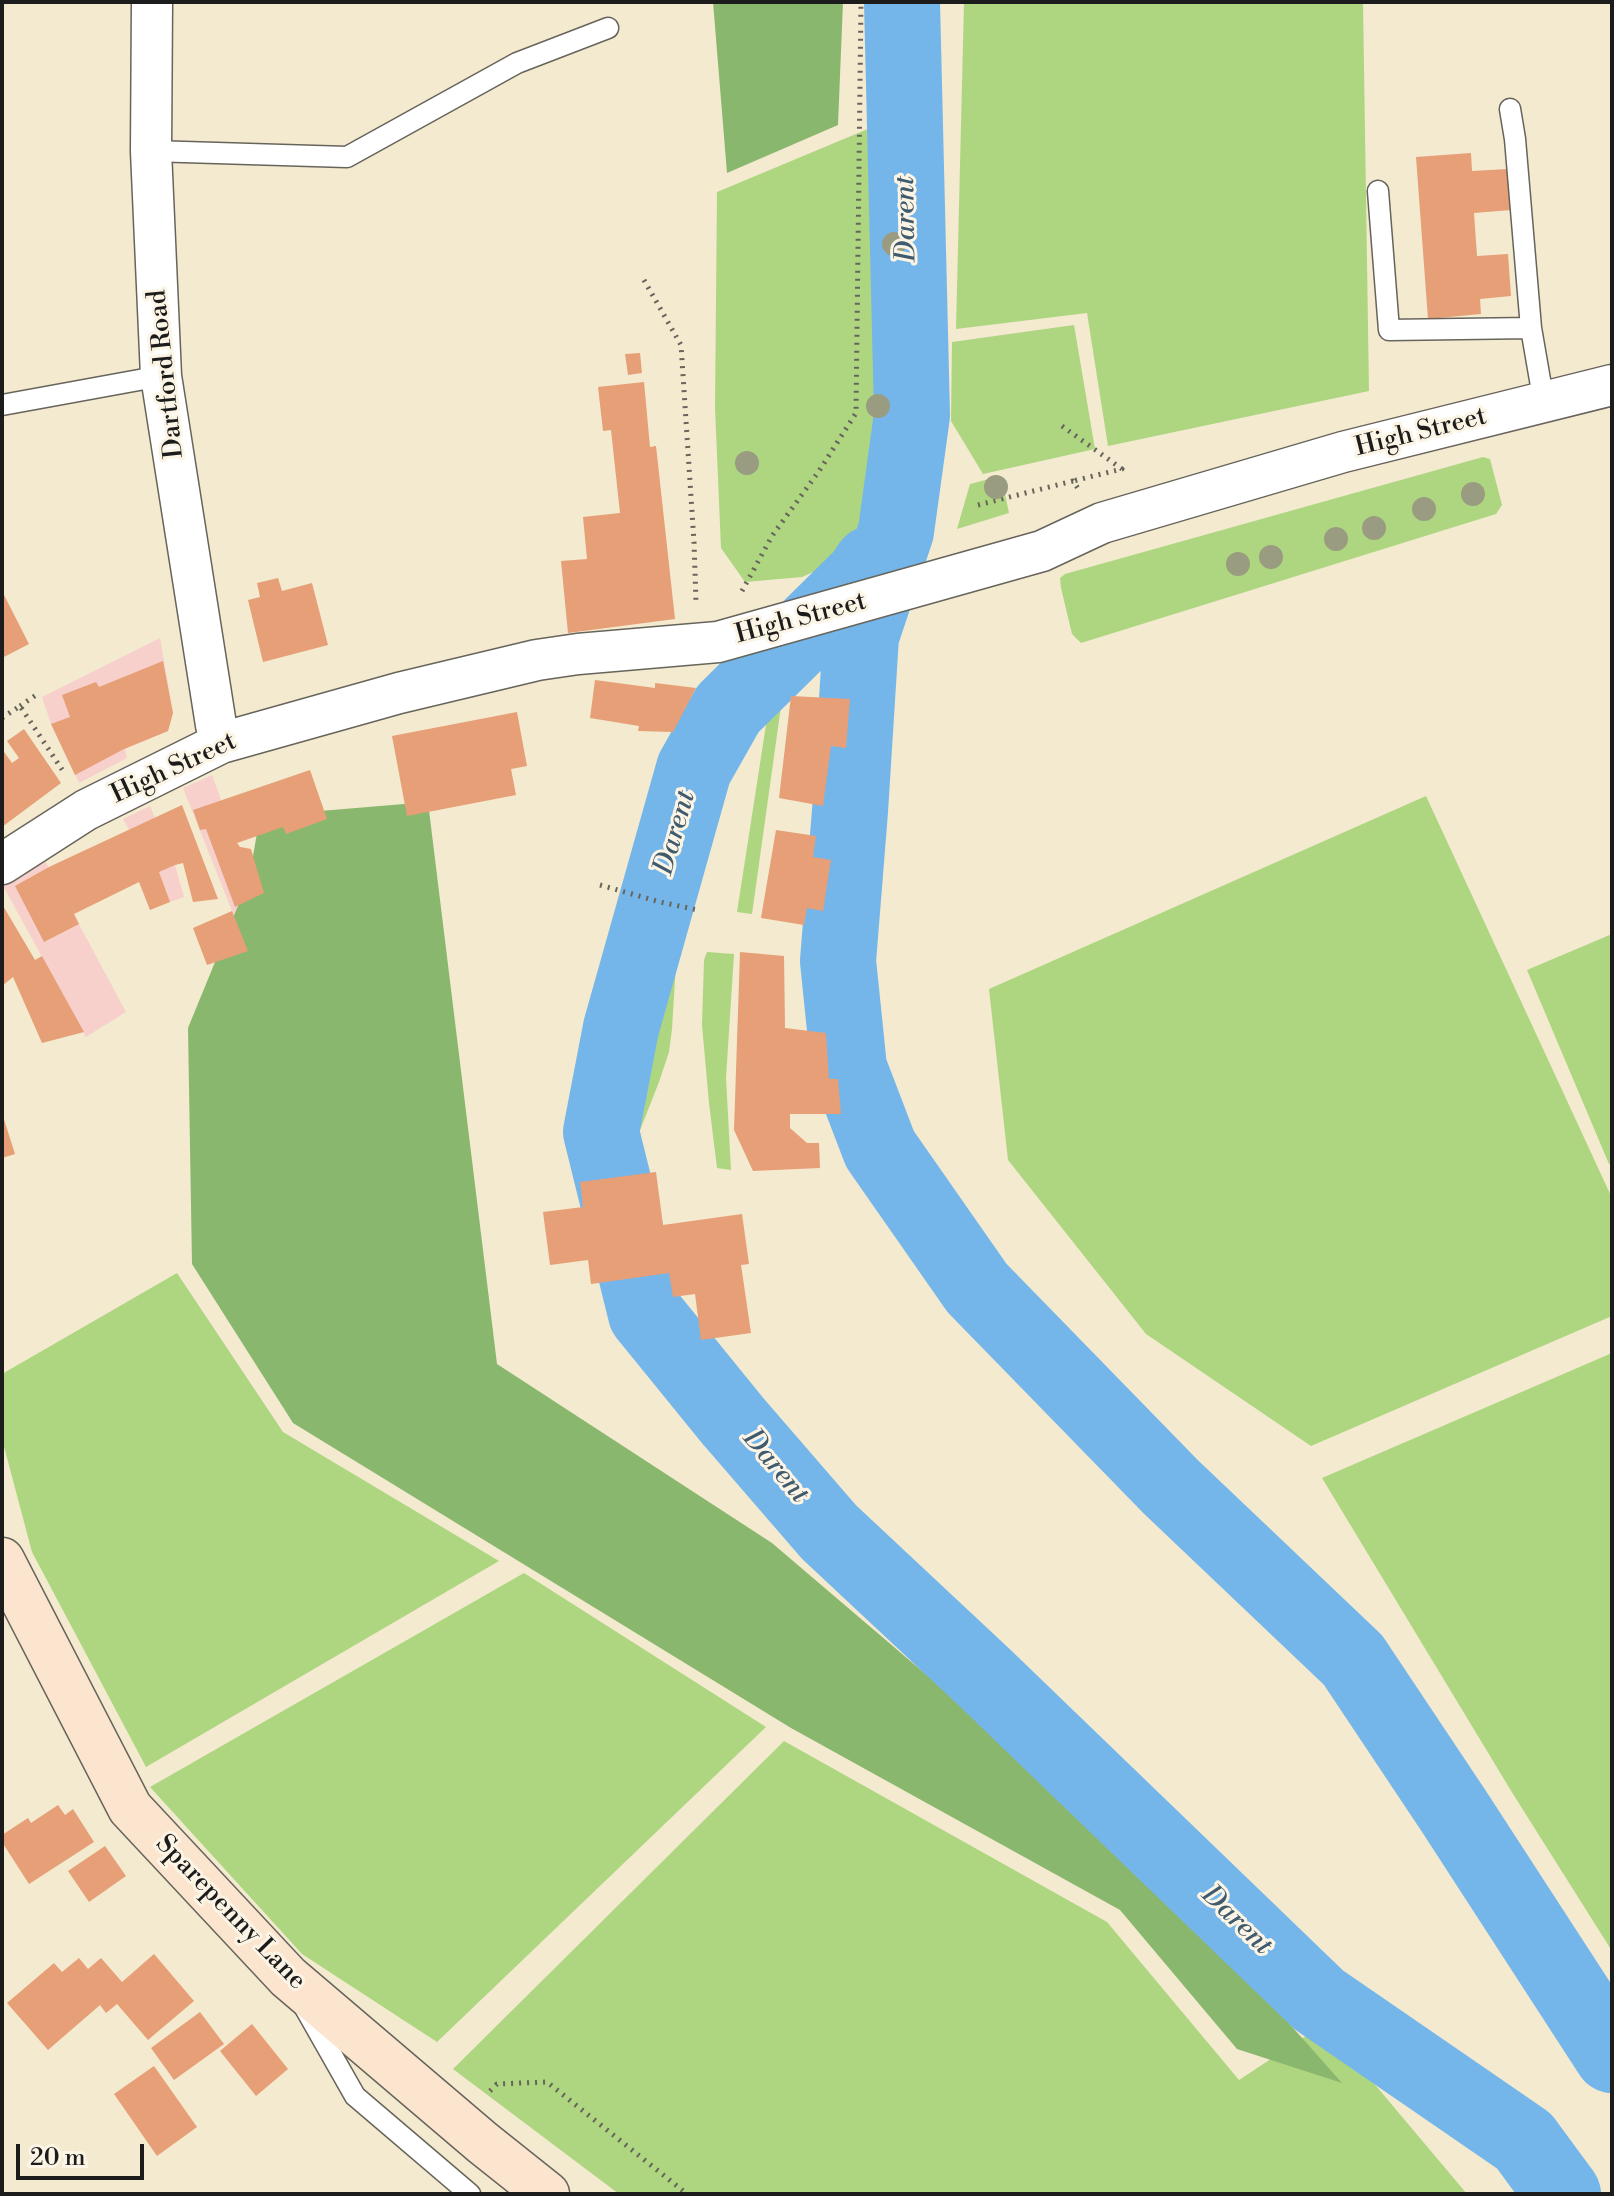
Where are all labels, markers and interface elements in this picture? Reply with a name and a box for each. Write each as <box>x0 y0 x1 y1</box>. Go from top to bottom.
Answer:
water label: Darent <box>889 176 925 262</box>
street label: Dartford Road <box>143 288 191 460</box>
street label: High Street <box>1352 402 1490 464</box>
street label: High Street <box>732 587 870 651</box>
street label: High Street <box>107 726 241 812</box>
water label: Darent <box>648 787 704 879</box>
water label: Darent <box>734 1423 816 1511</box>
street label: Sparepenny Lane <box>148 1829 312 1997</box>
water label: Darent <box>1193 1879 1279 1963</box>
scale bar <box>20 2128 148 2178</box>
text: 20 m <box>30 2143 86 2173</box>

